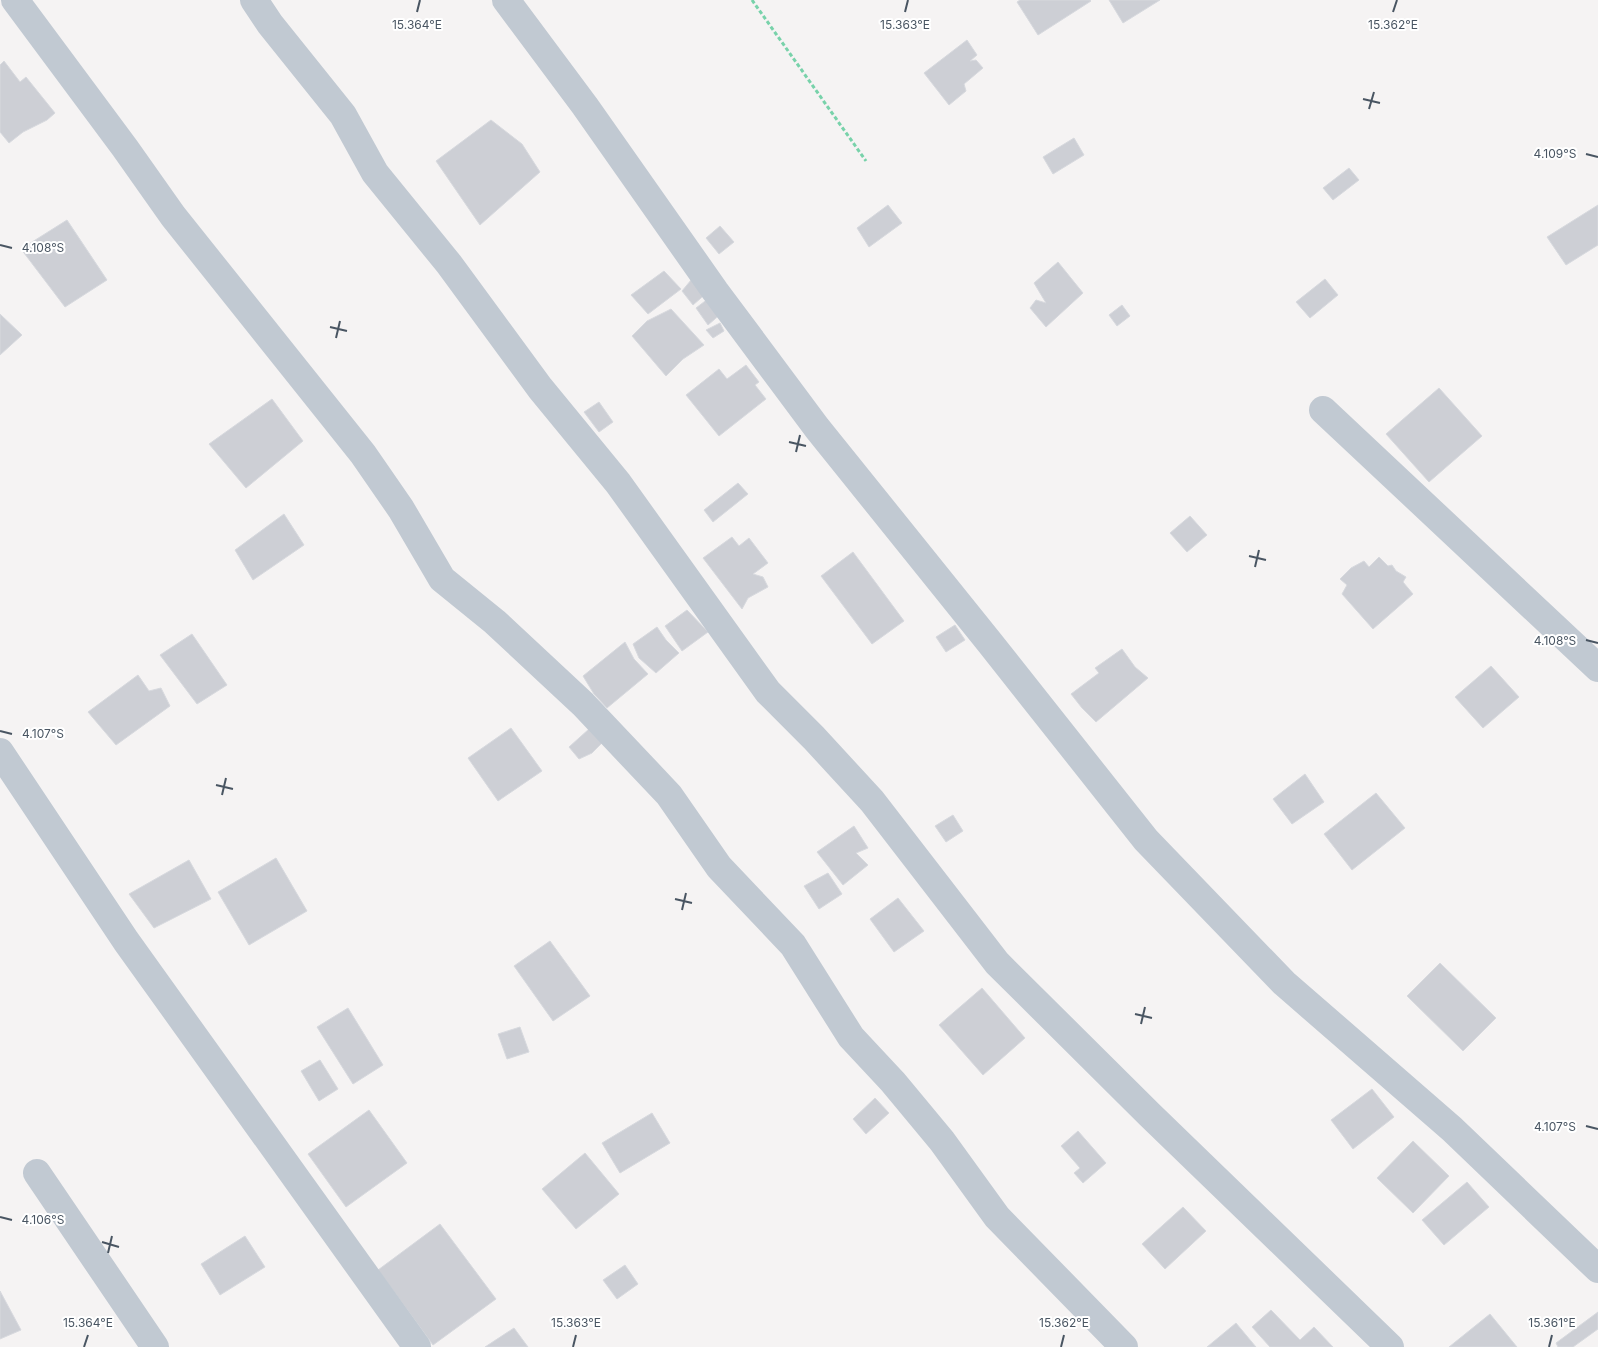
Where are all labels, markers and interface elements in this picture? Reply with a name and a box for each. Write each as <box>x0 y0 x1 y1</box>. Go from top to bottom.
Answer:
text: 15.364°E <box>392 17 442 32</box>
text: 15.363°E <box>880 17 930 32</box>
text: 15.362°E <box>1368 17 1418 32</box>
text: 4.109°S <box>1534 146 1577 161</box>
text: 4.108°S <box>22 240 65 255</box>
text: 4.108°S <box>1534 633 1577 648</box>
text: 4.107°S <box>22 726 64 741</box>
text: 4.107°S <box>1534 1119 1576 1134</box>
text: 4.106°S <box>22 1212 65 1227</box>
text: 15.364°E <box>63 1315 113 1330</box>
text: 15.363°E <box>551 1315 601 1330</box>
text: 15.362°E <box>1039 1315 1089 1330</box>
text: 15.361°E <box>1528 1315 1576 1330</box>

